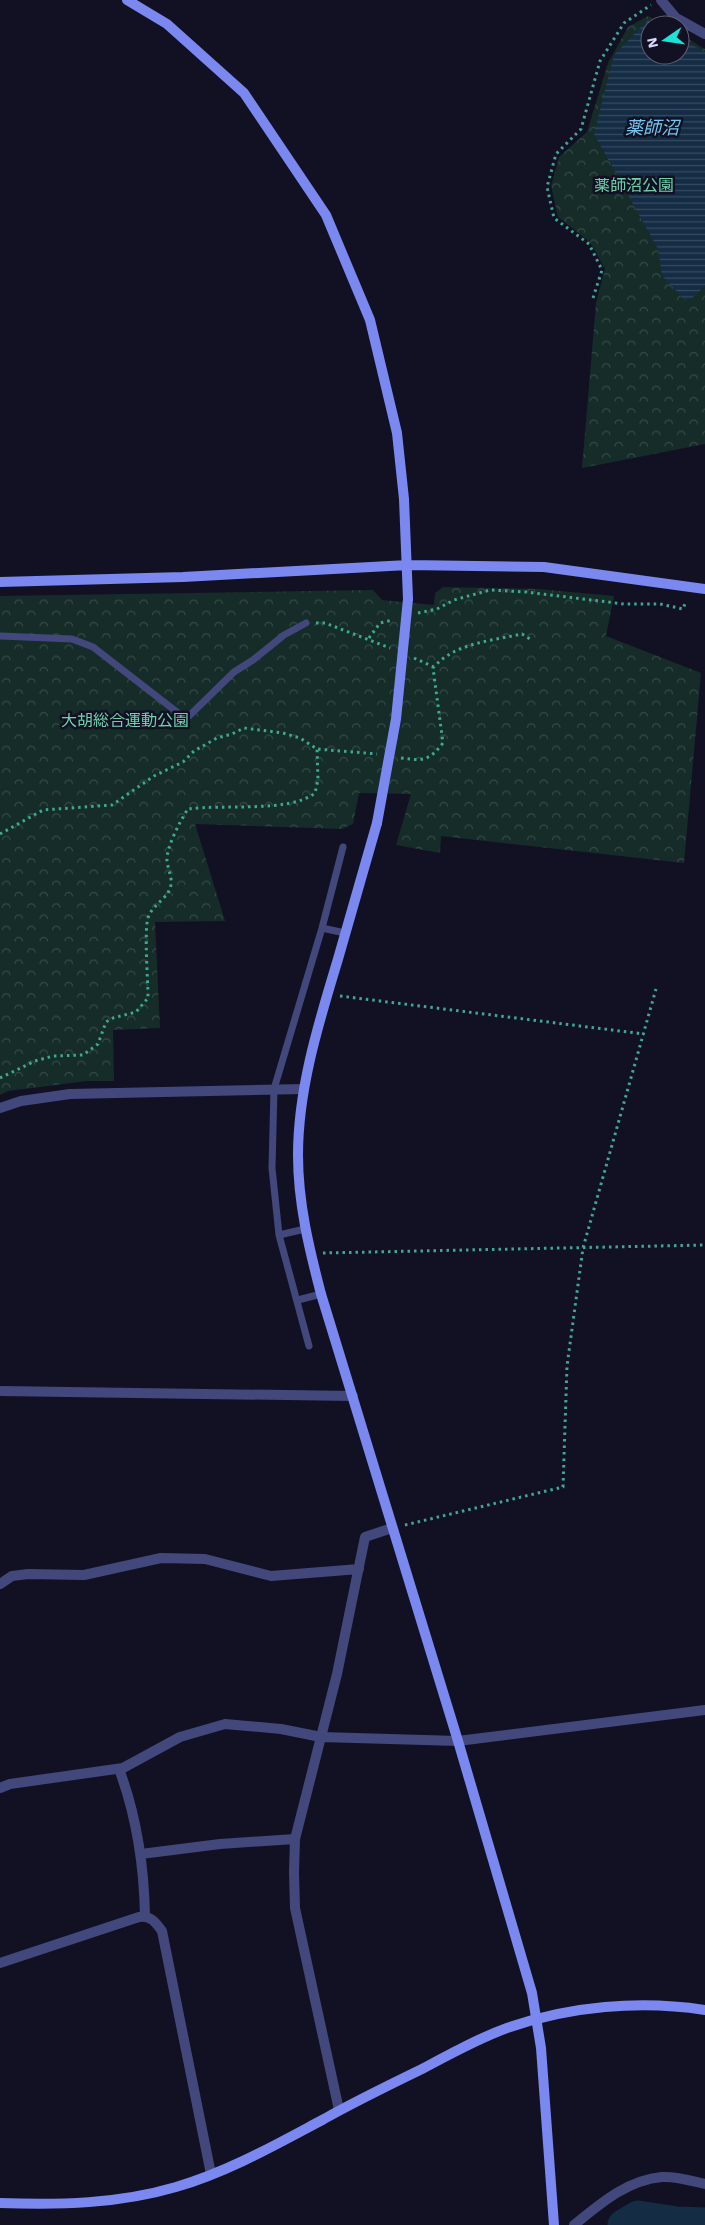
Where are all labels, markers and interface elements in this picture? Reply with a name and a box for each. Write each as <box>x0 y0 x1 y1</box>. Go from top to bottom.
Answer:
north arrow <box>640 15 690 65</box>
text: N <box>643 36 661 50</box>
water label: 薬師沼 <box>625 117 682 138</box>
park label: 薬師沼公園 <box>594 176 674 195</box>
park label: 大胡総合運動公園 <box>61 711 189 730</box>

